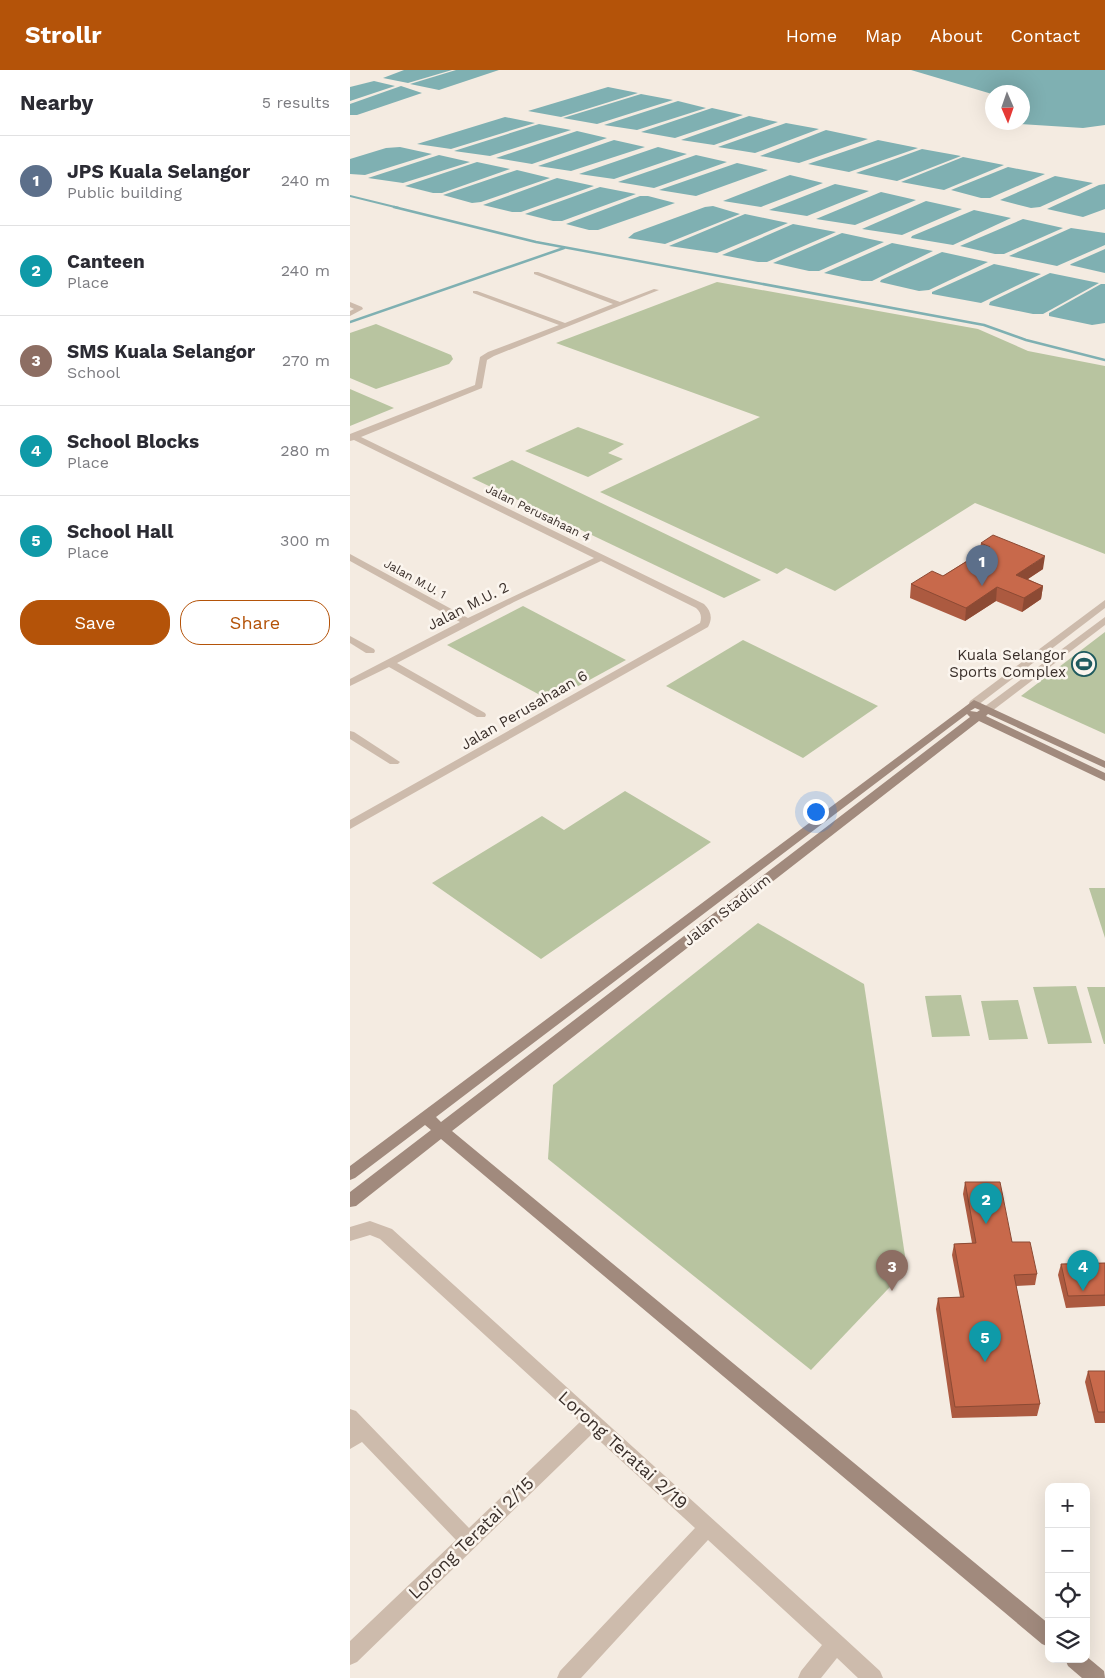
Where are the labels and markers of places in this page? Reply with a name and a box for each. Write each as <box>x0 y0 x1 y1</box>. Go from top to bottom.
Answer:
pin: 1 <box>966 545 998 586</box>
place label: Kuala Selangor Sports Complex <box>949 646 1066 681</box>
sports icon: Kuala Selangor Sports Complex <box>1071 651 1097 677</box>
pin: 2 <box>970 1183 1002 1224</box>
pin: 3 <box>876 1250 908 1291</box>
pin: 4 <box>1067 1250 1099 1291</box>
pin: 5 <box>969 1321 1001 1362</box>

